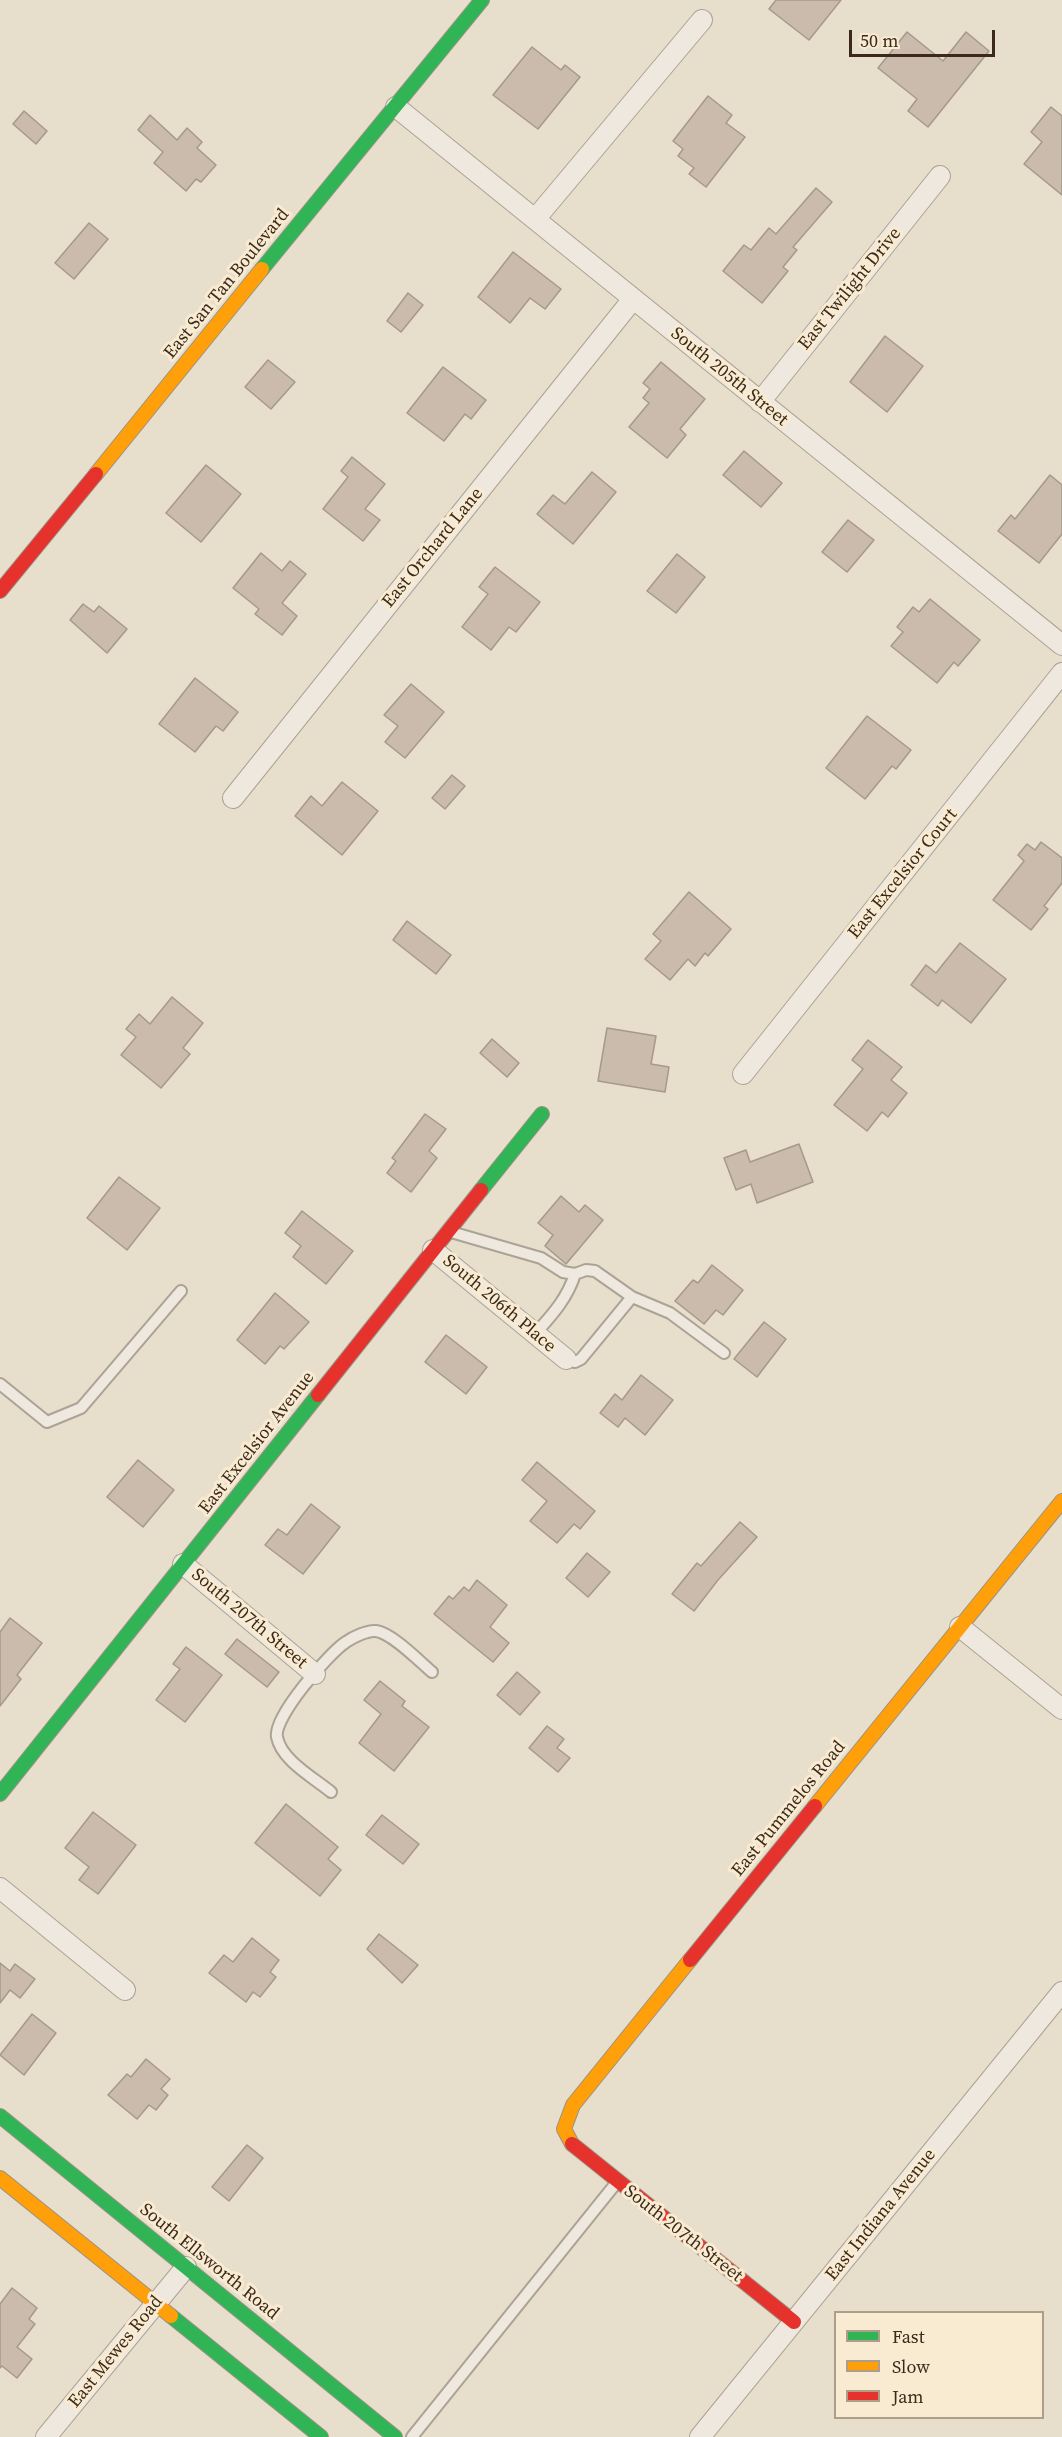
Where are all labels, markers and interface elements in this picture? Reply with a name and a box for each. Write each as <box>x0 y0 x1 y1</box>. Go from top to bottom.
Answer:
scale bar <box>852 18 998 56</box>
text: 50 m <box>860 28 898 53</box>
street label: East San Tan Boulevard <box>160 205 294 363</box>
street label: East Twilight Drive <box>794 223 906 355</box>
street label: South 205th Street <box>666 323 792 431</box>
street label: East Orchard Lane <box>378 484 488 612</box>
street label: East Excelsior Court <box>844 805 962 943</box>
street label: South 206th Place <box>438 1250 560 1358</box>
street label: East Excelsior Avenue <box>195 1367 319 1519</box>
street label: South 207th Street <box>187 1564 311 1674</box>
street label: East Pummelos Road <box>728 1737 850 1881</box>
street label: East Indiana Avenue <box>821 2145 941 2285</box>
street label: South 207th Street <box>619 2181 747 2287</box>
street label: South Ellsworth Road <box>135 2199 283 2325</box>
street label: East Mewes Road <box>64 2292 168 2412</box>
legend <box>834 2311 1044 2419</box>
text: Fast <box>892 2324 925 2349</box>
text: Slow <box>892 2354 930 2379</box>
text: Jam <box>892 2384 924 2409</box>

